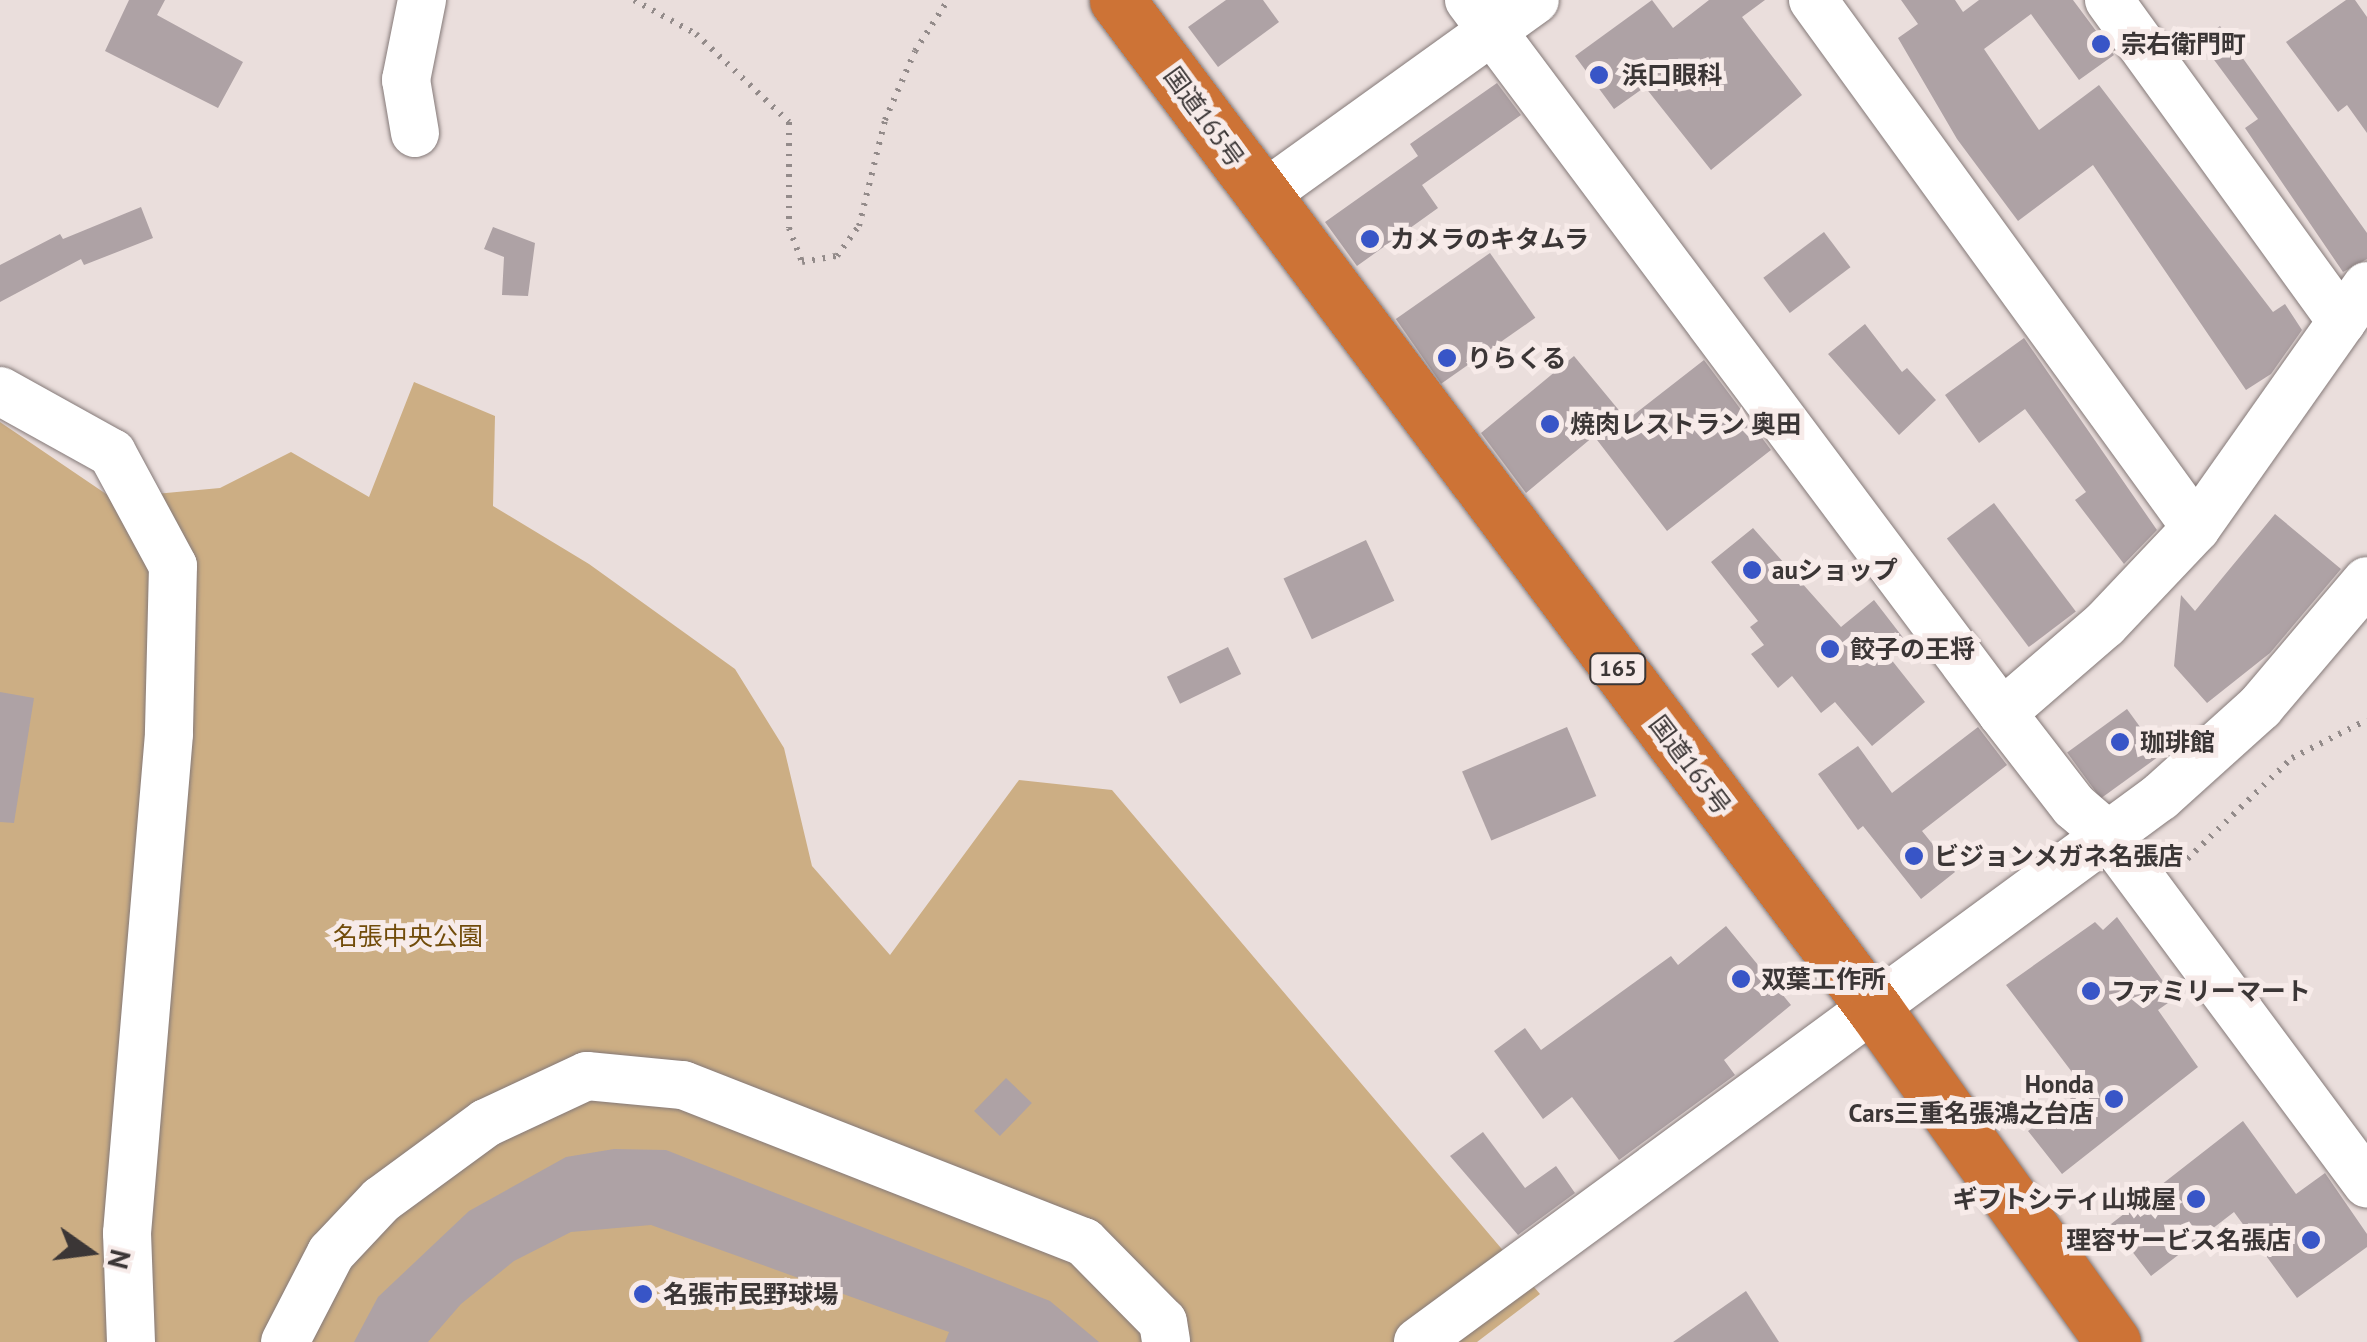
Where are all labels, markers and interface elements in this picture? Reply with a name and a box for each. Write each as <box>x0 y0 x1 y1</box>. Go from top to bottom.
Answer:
place label: 宗右衛門町 <box>2121 29 2246 59</box>
marker: 宗右衛門町 <box>2090 33 2112 55</box>
place label: 浜口眼科 <box>1622 60 1722 90</box>
street label: 国道165号 <box>1158 61 1250 173</box>
marker: 浜口眼科 <box>1586 62 1612 88</box>
place label: カメラのキタムラ <box>1390 224 1590 254</box>
marker: カメラのキタムラ <box>1359 228 1381 250</box>
place label: りらくる <box>1467 343 1567 373</box>
marker: りらくる <box>1436 347 1458 369</box>
place label: 焼肉レストラン 奥田 <box>1570 409 1801 439</box>
marker: 焼肉レストラン 奥田 <box>1539 413 1561 435</box>
place label: auショップ <box>1772 555 1898 585</box>
marker: auショップ <box>1741 559 1763 581</box>
place label: 餃子の王将 <box>1850 634 1975 664</box>
marker: 餃子の王将 <box>1819 638 1841 660</box>
road number: 165 <box>1588 652 1648 686</box>
street label: 国道165号 <box>1643 710 1737 820</box>
place label: 珈琲館 <box>2140 727 2215 757</box>
marker: 珈琲館 <box>2109 731 2131 753</box>
place label: ビジョンメガネ名張店 <box>1934 841 2184 871</box>
marker: ビジョンメガネ名張店 <box>1903 845 1925 867</box>
park label: 名張中央公園 <box>333 921 483 951</box>
place label: 双葉工作所 <box>1761 964 1886 994</box>
marker: 双葉工作所 <box>1730 968 1752 990</box>
place label: ファミリーマート <box>2111 976 2311 1006</box>
marker: ファミリーマート <box>2080 980 2102 1002</box>
place label: Honda Cars三重名張鴻之台店 <box>1849 1070 2094 1129</box>
marker: Honda Cars三重名張鴻之台店 <box>2103 1088 2125 1110</box>
place label: ギフトシティ山城屋 <box>1951 1184 2176 1214</box>
marker: ギフトシティ山城屋 <box>2185 1188 2207 1210</box>
north arrow <box>40 1202 140 1302</box>
place label: 理容サービス名張店 <box>2066 1225 2291 1255</box>
marker: 理容サービス名張店 <box>2300 1229 2322 1251</box>
text: N <box>99 1246 140 1273</box>
place label: 名張市民野球場 <box>663 1279 838 1309</box>
marker: 名張市民野球場 <box>632 1283 654 1305</box>

